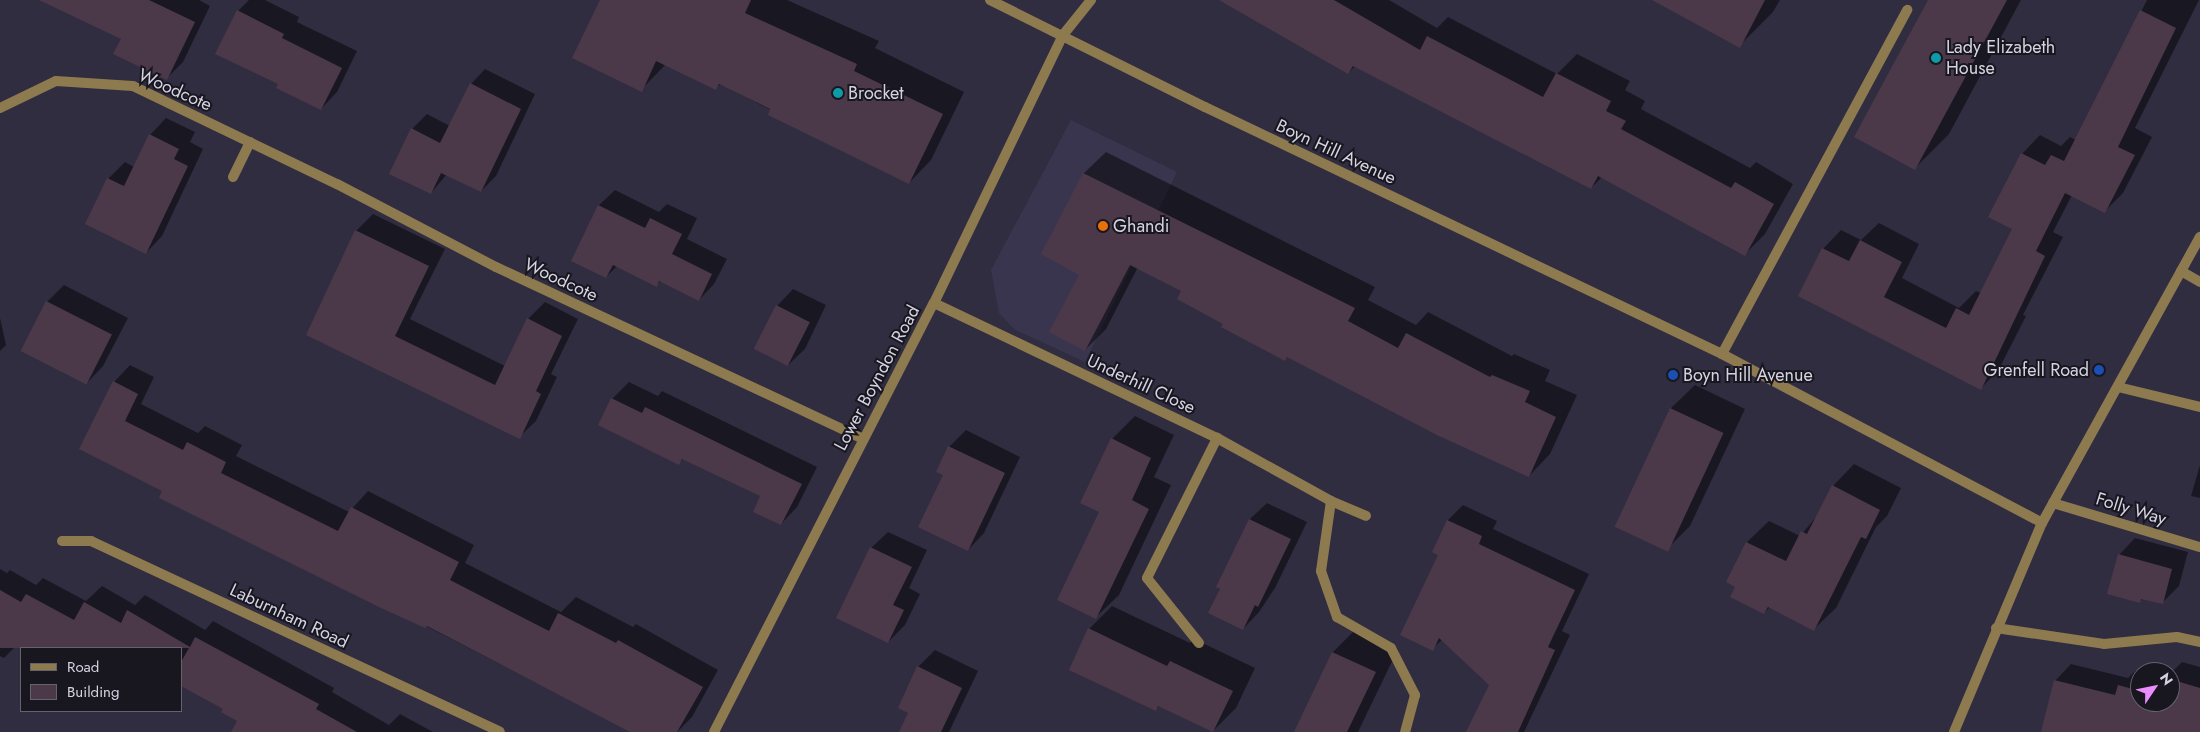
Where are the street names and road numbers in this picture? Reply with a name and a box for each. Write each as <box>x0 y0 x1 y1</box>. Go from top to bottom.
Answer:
street label: Woodcote <box>135 64 215 116</box>
street label: Boyn Hill Avenue <box>1273 115 1399 189</box>
street label: Woodcote <box>521 254 601 306</box>
street label: Lower Boyndon Road <box>830 302 924 454</box>
street label: Underhill Close <box>1083 349 1199 419</box>
street label: Folly Way <box>2093 488 2169 530</box>
street label: Laburnham Road <box>226 579 352 653</box>

